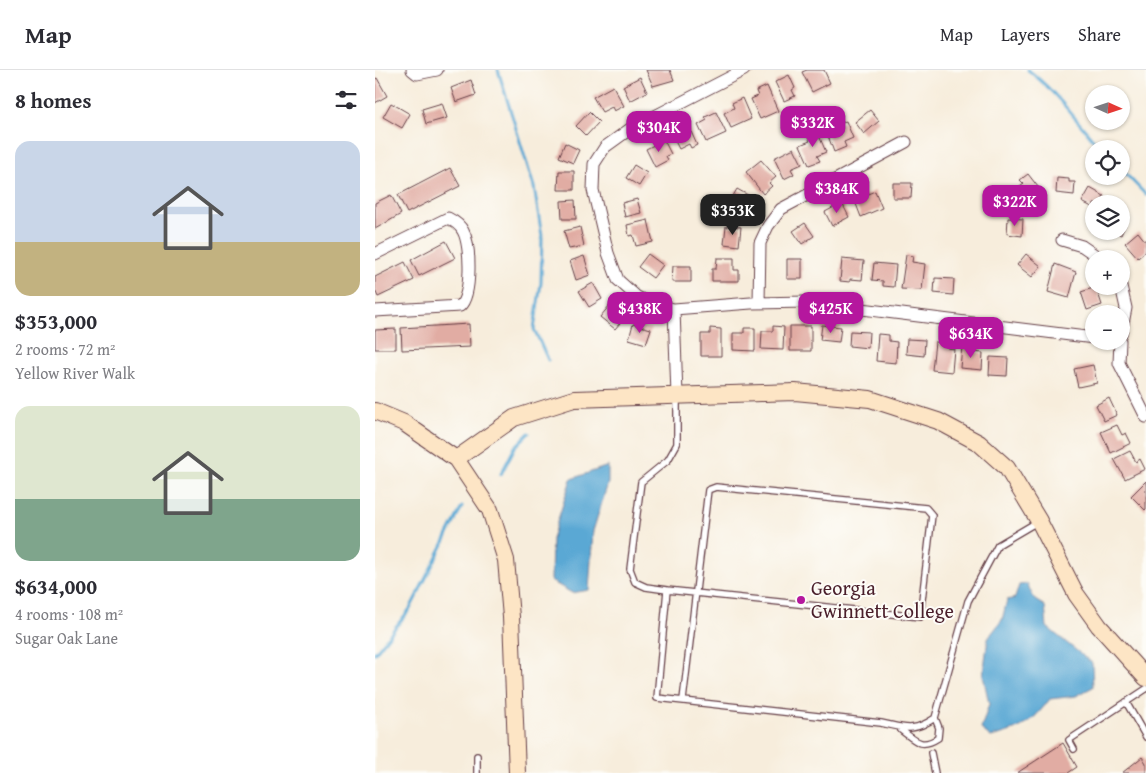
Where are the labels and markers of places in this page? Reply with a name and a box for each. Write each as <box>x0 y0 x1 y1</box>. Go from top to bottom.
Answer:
pin: $332K <box>778 106 848 148</box>
pin: $304K <box>624 111 694 153</box>
pin: $384K <box>802 172 872 214</box>
pin: $322K <box>980 184 1050 227</box>
pin: $353K <box>698 194 768 236</box>
pin: $438K <box>605 292 675 334</box>
pin: $425K <box>796 292 866 334</box>
pin: $634K <box>936 316 1006 359</box>
place label: Georgia Gwinnett College <box>811 573 954 625</box>
marker: Georgia Gwinnett College <box>795 594 807 606</box>

